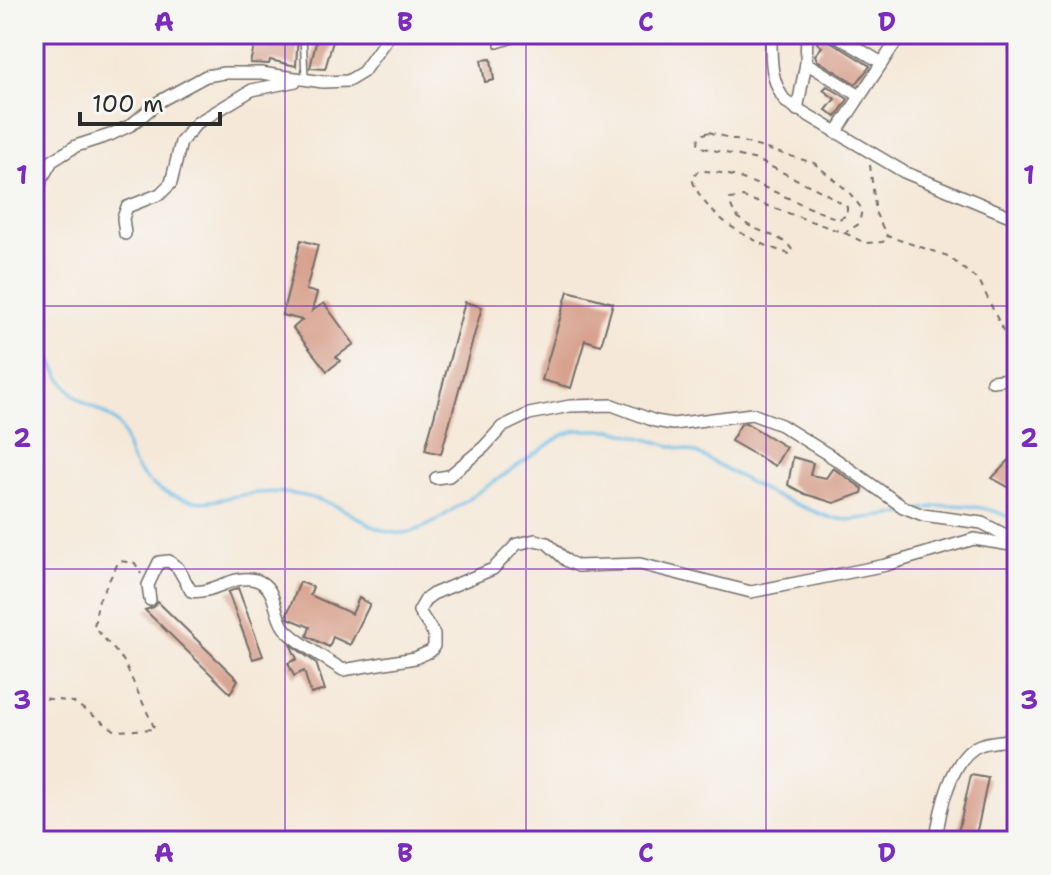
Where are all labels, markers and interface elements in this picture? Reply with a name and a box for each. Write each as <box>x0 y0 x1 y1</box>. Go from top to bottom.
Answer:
text: A <box>154 4 174 39</box>
text: B <box>397 4 413 39</box>
text: C <box>638 4 654 39</box>
text: D <box>878 4 896 39</box>
scale bar <box>80 76 220 126</box>
text: 100 m <box>92 88 164 120</box>
text: 1 <box>16 157 28 192</box>
text: 1 <box>1023 157 1035 192</box>
text: 2 <box>13 420 31 455</box>
text: 2 <box>1020 420 1038 455</box>
text: 3 <box>13 682 31 717</box>
text: 3 <box>1020 682 1038 717</box>
text: A <box>154 835 174 870</box>
text: B <box>397 835 413 870</box>
text: C <box>638 835 654 870</box>
text: D <box>878 835 896 870</box>

